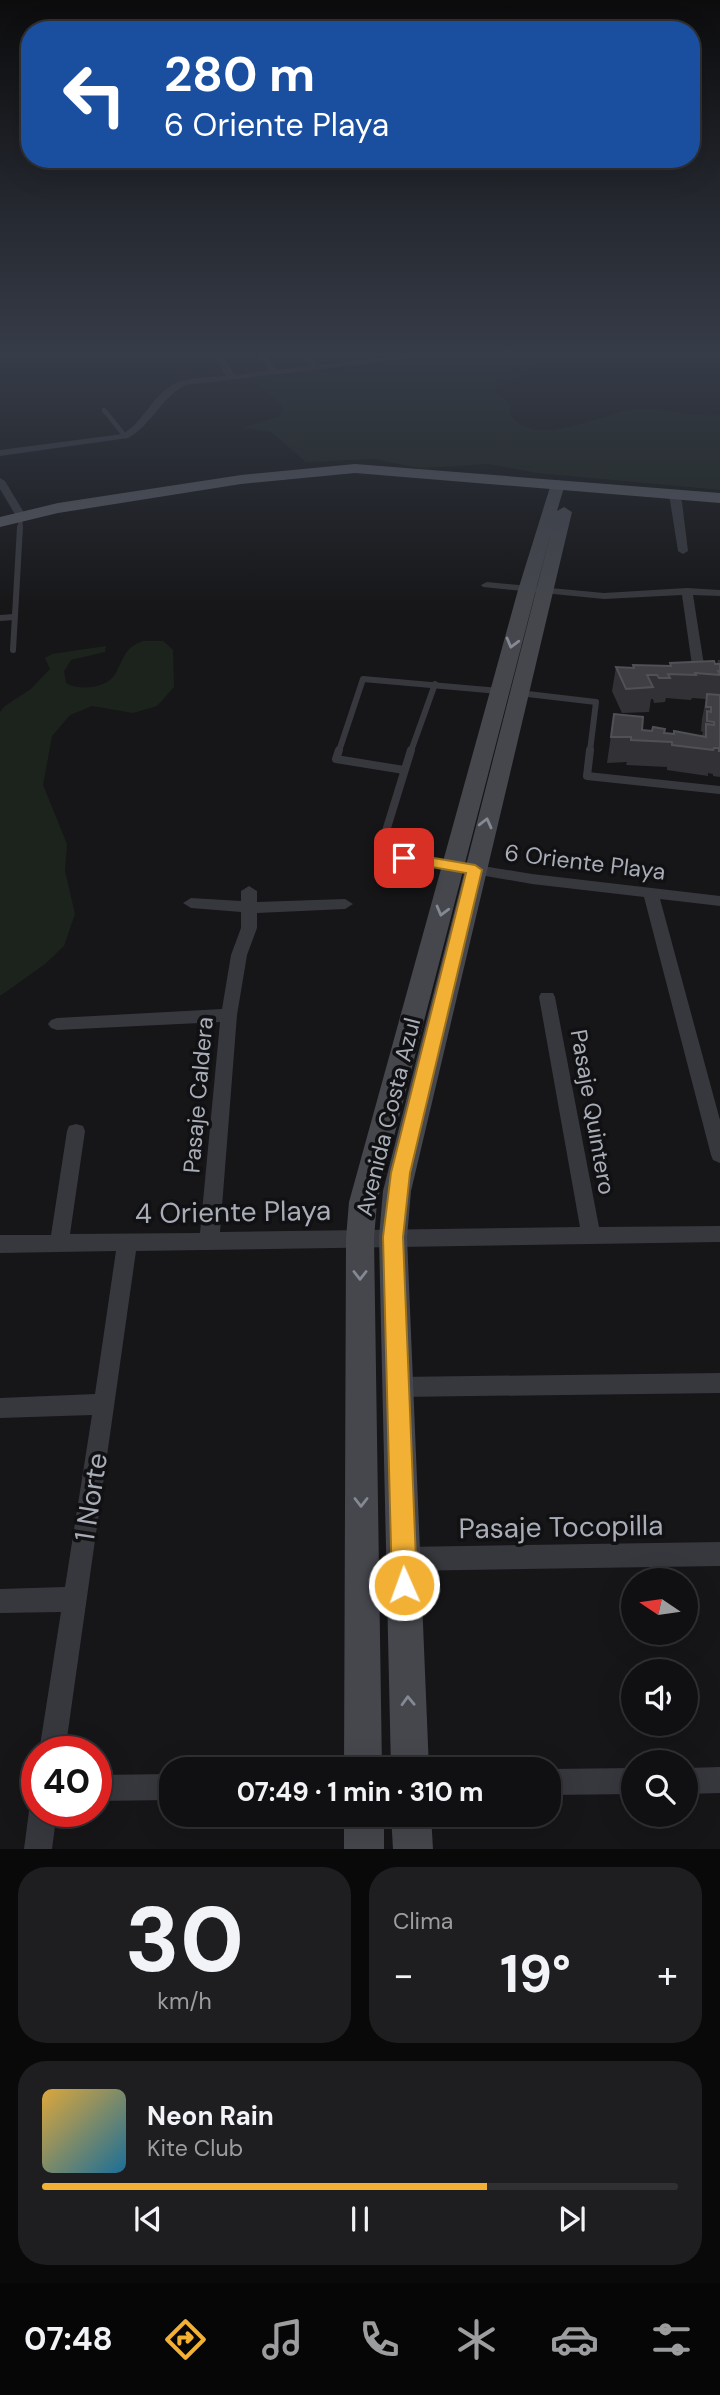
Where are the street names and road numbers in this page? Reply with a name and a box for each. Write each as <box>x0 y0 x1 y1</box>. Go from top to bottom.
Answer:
street label: 6 Oriente Playa <box>503 837 667 887</box>
street label: Avenida Costa Azul <box>349 1015 427 1219</box>
street label: Pasaje Caldera <box>176 1016 220 1174</box>
street label: Pasaje Quintero <box>564 1027 622 1197</box>
street label: 4 Oriente Playa <box>135 1192 331 1232</box>
street label: 1 Norte <box>66 1450 116 1544</box>
street label: Pasaje Tocopilla <box>458 1507 664 1547</box>

